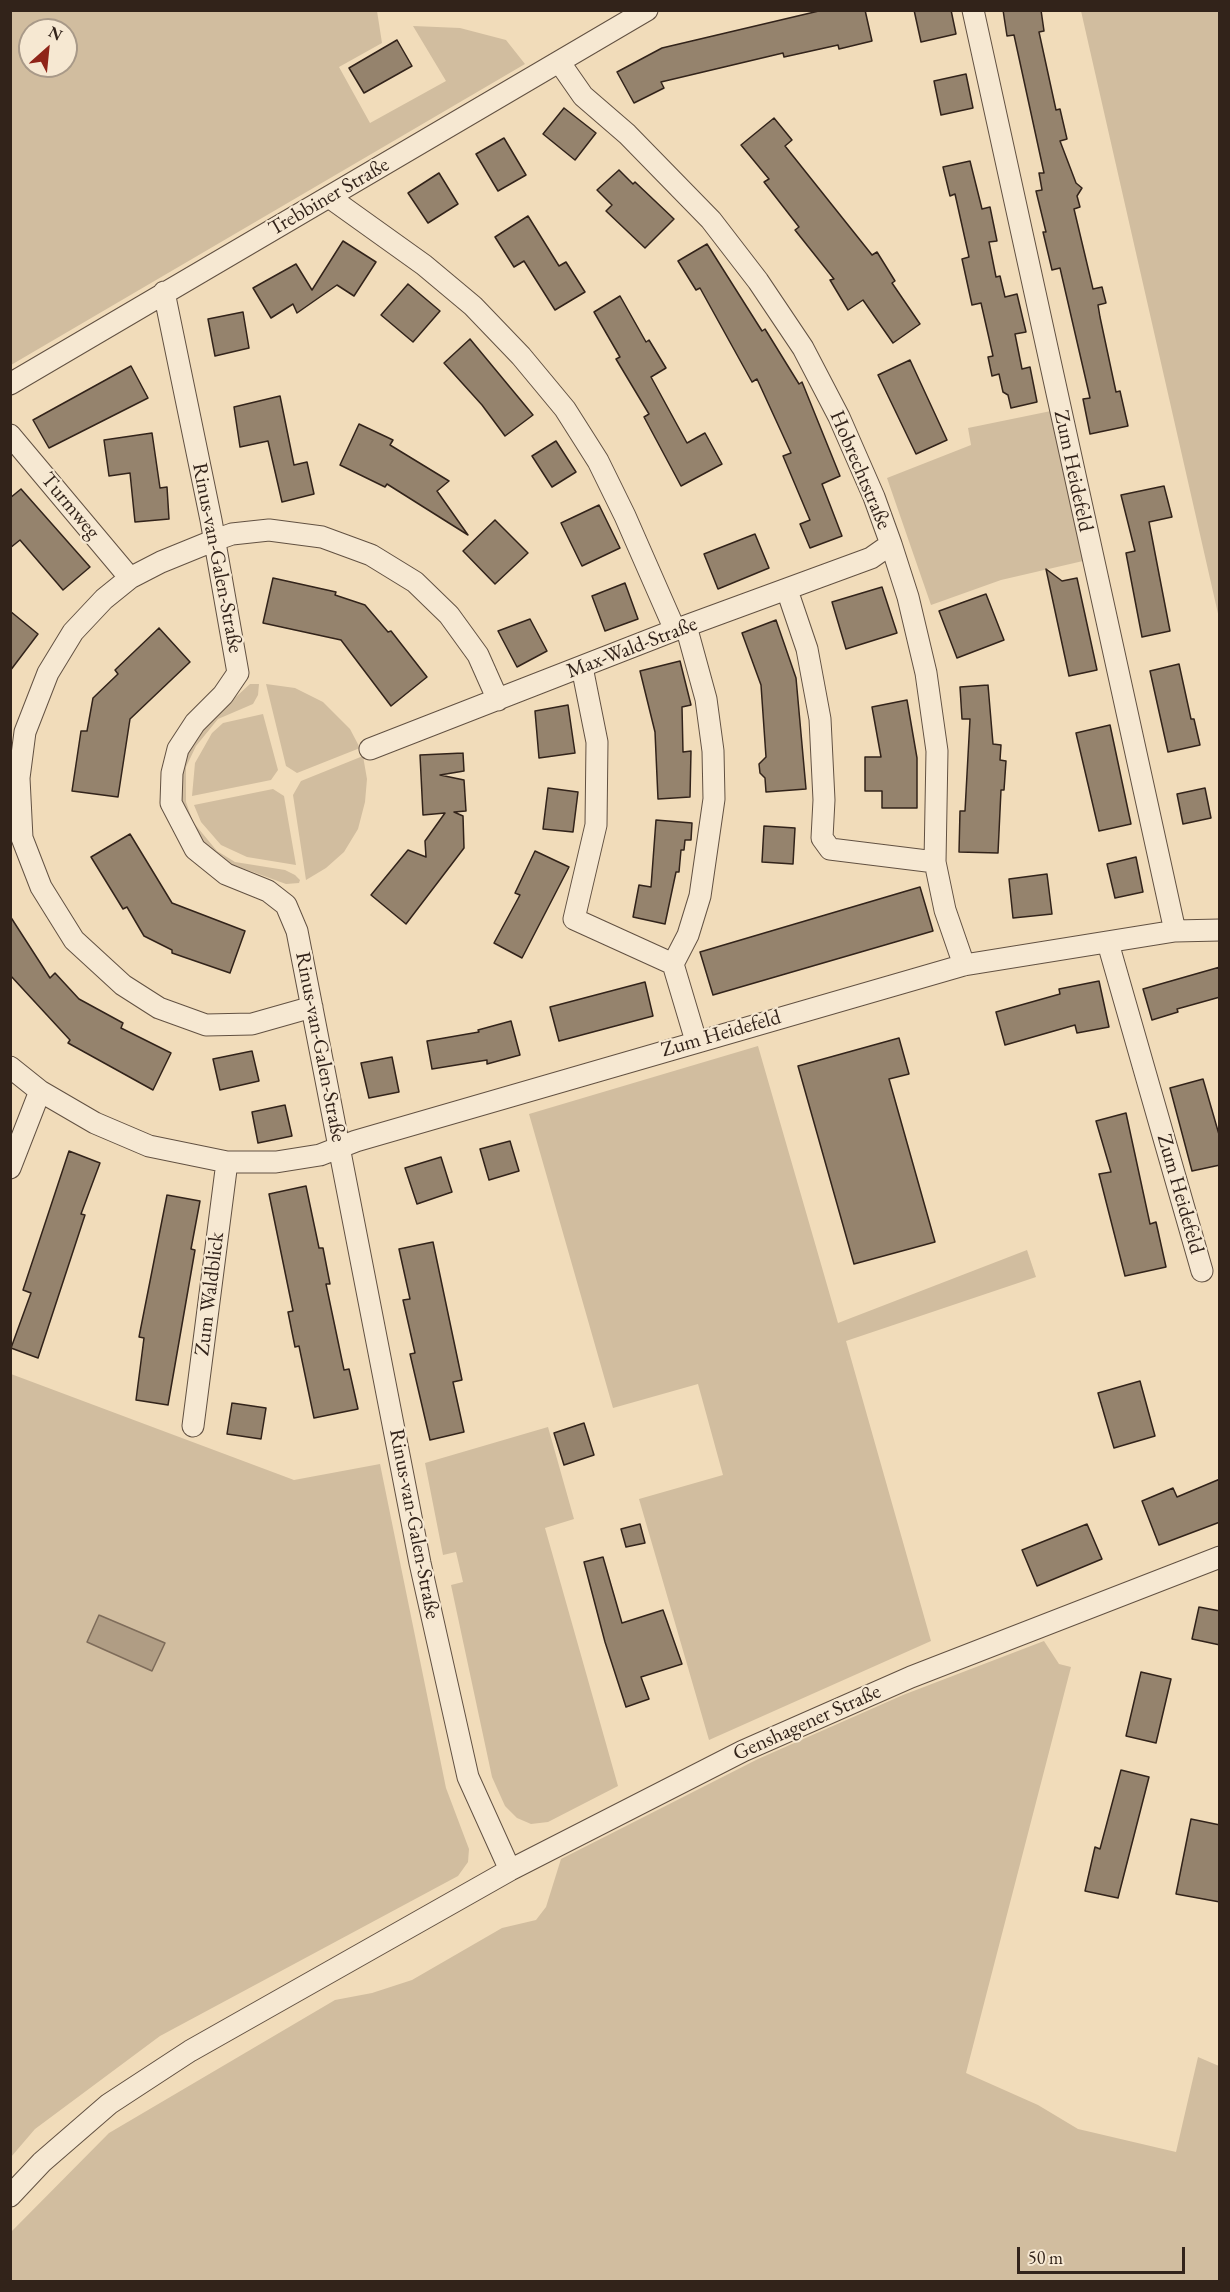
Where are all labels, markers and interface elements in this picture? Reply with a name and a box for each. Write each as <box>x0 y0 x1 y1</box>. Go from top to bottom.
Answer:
north arrow <box>18 18 78 78</box>
text: N <box>45 21 66 46</box>
street label: Trebbiner Straße <box>264 152 394 242</box>
street label: Hobrechtstraße <box>824 407 896 533</box>
street label: Zum Heidefeld <box>1048 408 1098 534</box>
street label: Rinus-van-Galen-Straße <box>186 461 248 655</box>
street label: Turmweg <box>35 468 105 544</box>
street label: Max-Wald-Straße <box>563 612 701 684</box>
street label: Rinus-van-Galen-Straße <box>289 950 351 1144</box>
street label: Zum Heidefeld <box>658 1005 784 1063</box>
street label: Zum Heidefeld <box>1151 1131 1209 1257</box>
street label: Zum Waldblick <box>190 1231 230 1357</box>
street label: Rinus-van-Galen-Straße <box>383 1427 445 1621</box>
street label: Genshagener Straße <box>729 1679 885 1767</box>
scale bar <box>1020 2235 1188 2273</box>
text: 50 m <box>1028 2246 1063 2269</box>

